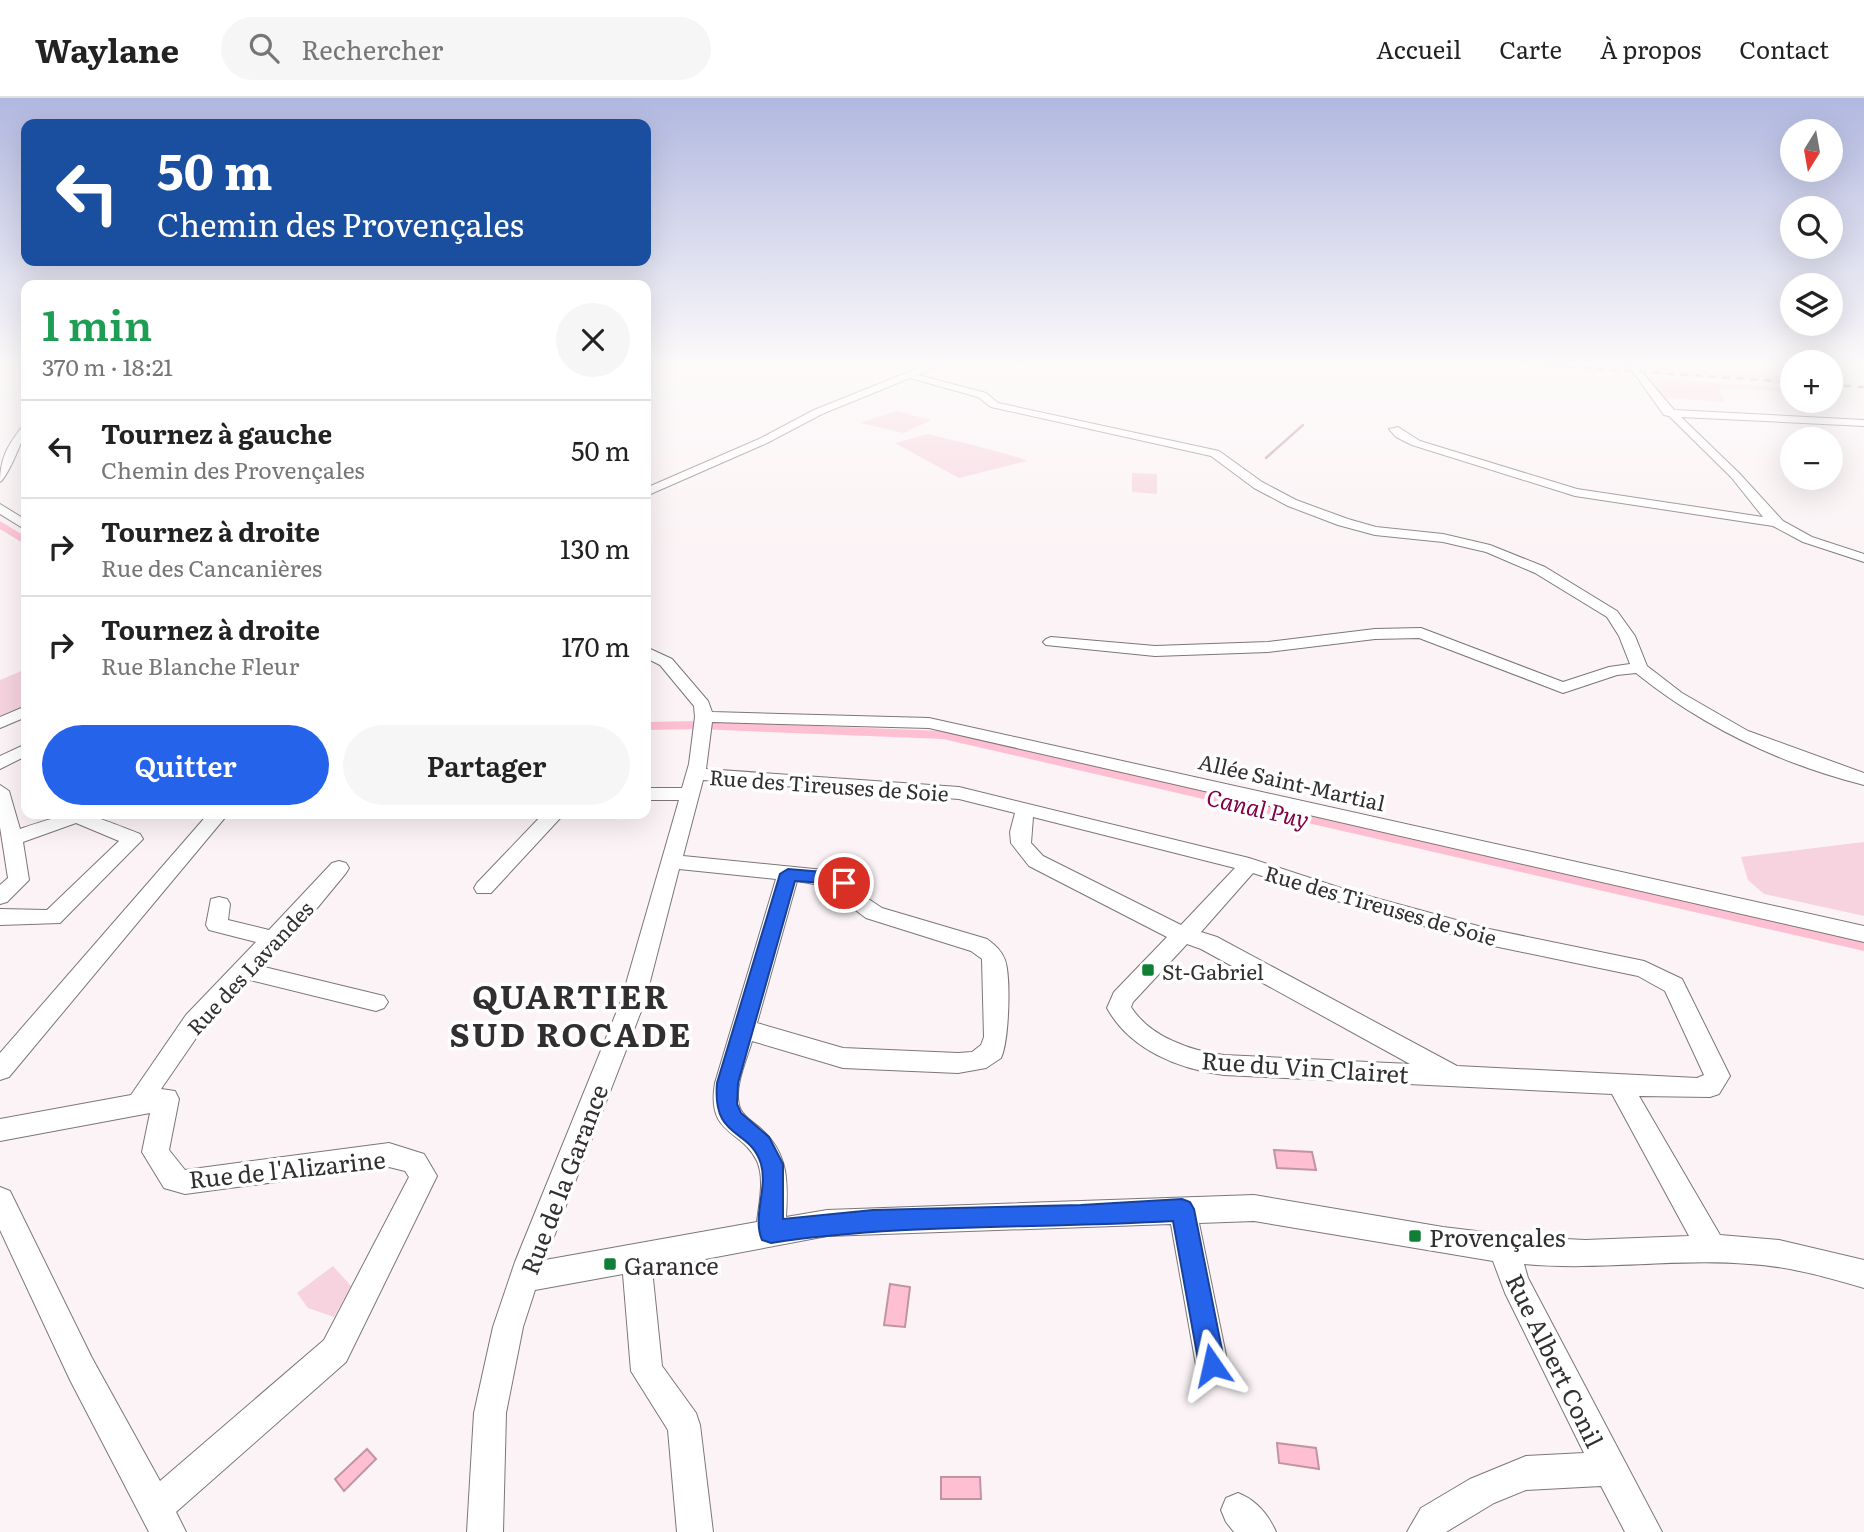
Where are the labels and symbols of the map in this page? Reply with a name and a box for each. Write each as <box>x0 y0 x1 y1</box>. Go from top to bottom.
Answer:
north arrow <box>1780 119 1843 182</box>
street label: Allée Saint-Martial <box>1196 744 1388 818</box>
street label: Rue des Tireuses de Soie <box>708 760 950 808</box>
water label: Canal Puy <box>1203 779 1313 835</box>
pin <box>814 853 874 913</box>
street label: Rue des Tireuses de Soie <box>1261 856 1501 952</box>
street label: Rue des Lavandes <box>179 893 319 1041</box>
place label: St-Gabriel <box>1162 955 1264 986</box>
marker: St-Gabriel <box>1140 962 1156 978</box>
district label: QUARTIER SUD ROCADE <box>449 970 693 1057</box>
street label: Rue du Vin Clairet <box>1200 1041 1410 1091</box>
street label: Rue de la Garance <box>511 1079 615 1279</box>
street label: Rue de l'Alizarine <box>187 1140 387 1196</box>
place label: Provençales <box>1429 1219 1566 1254</box>
marker: Provençales <box>1407 1228 1423 1244</box>
place label: Garance <box>624 1247 719 1282</box>
marker: Garance <box>602 1256 618 1272</box>
street label: Rue Albert Conil <box>1499 1267 1613 1453</box>
position arrow <box>1175 1328 1249 1402</box>

